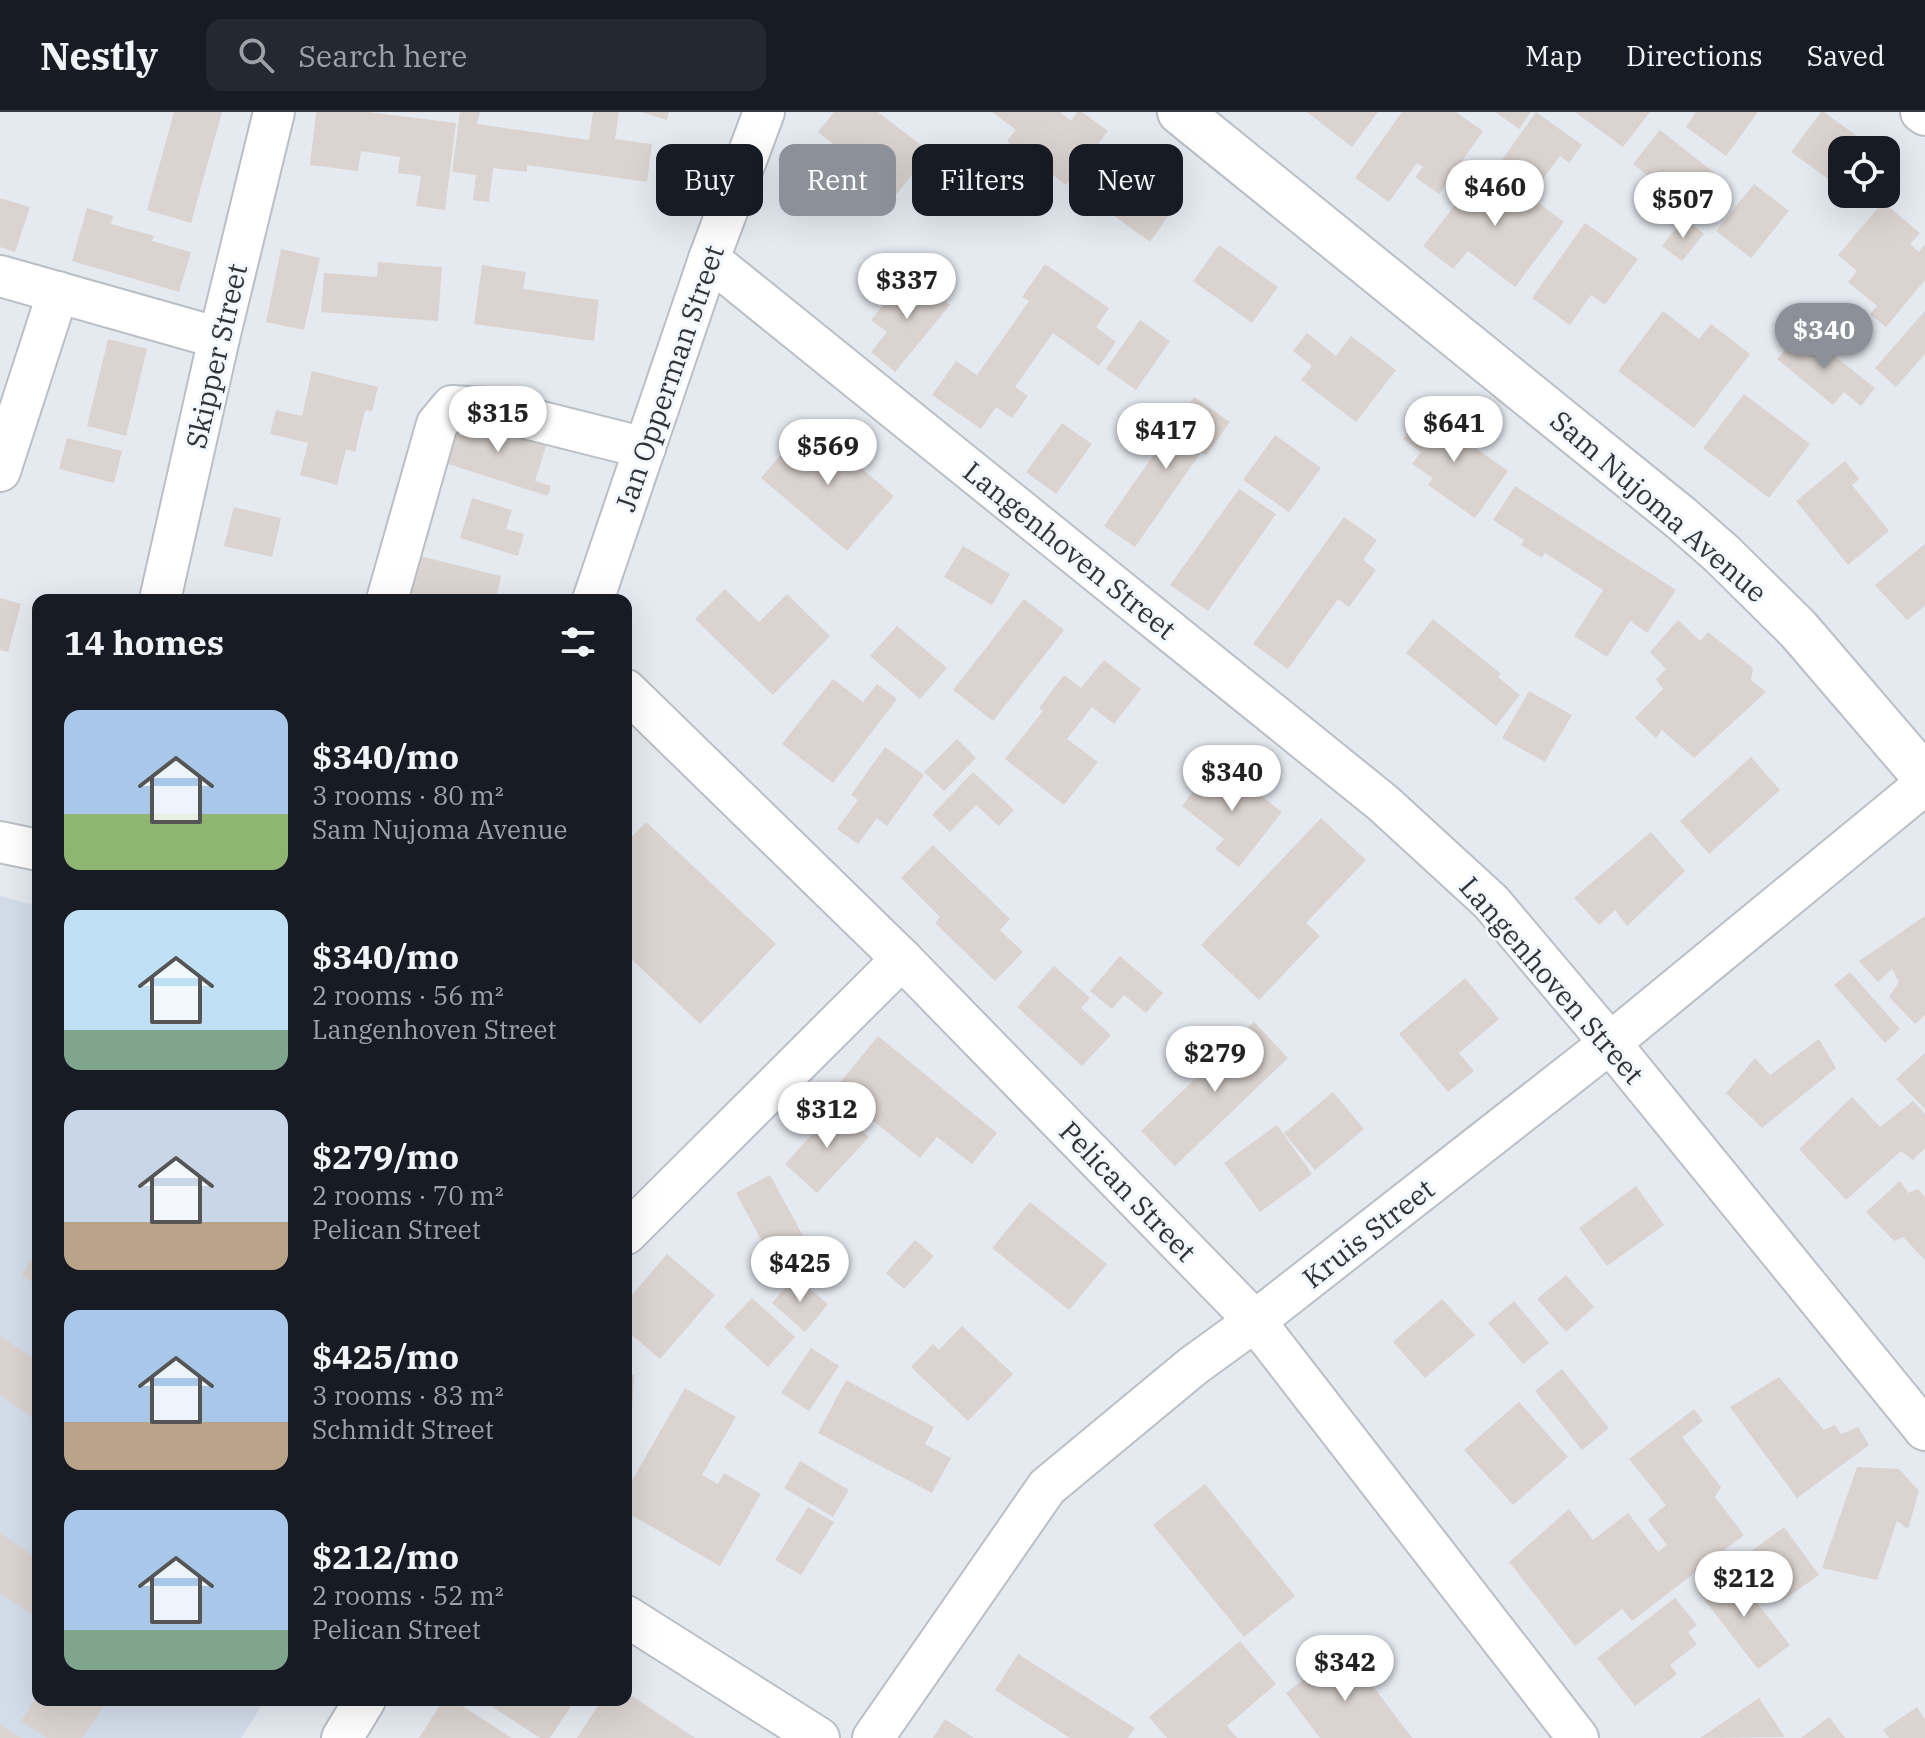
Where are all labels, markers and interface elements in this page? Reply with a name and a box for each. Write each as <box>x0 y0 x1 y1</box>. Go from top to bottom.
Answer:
search box <box>206 19 766 91</box>
text: Nestly <box>40 31 158 80</box>
icon: search <box>234 33 278 77</box>
text: Search here <box>298 36 467 75</box>
text: Map <box>1525 37 1582 74</box>
text: Directions <box>1626 37 1763 74</box>
text: Saved <box>1807 37 1885 74</box>
map controls <box>1828 136 1900 208</box>
button: locate <box>1828 136 1900 208</box>
chip: Buy <box>656 144 763 216</box>
chip: Rent <box>779 144 896 216</box>
chip: Filters <box>912 144 1053 216</box>
chip: New <box>1069 144 1183 216</box>
pin: $460 <box>1448 160 1542 228</box>
text: $460 <box>1464 169 1526 203</box>
pin: $507 <box>1636 172 1730 240</box>
text: $507 <box>1652 181 1714 215</box>
street label: Jan Opperman Street <box>606 240 732 516</box>
pin: $337 <box>860 253 954 321</box>
street label: Skipper Street <box>177 260 255 452</box>
text: $337 <box>876 262 938 296</box>
pin: $340 <box>1777 303 1871 371</box>
text: $340 <box>1793 312 1855 346</box>
pin: $315 <box>451 386 545 454</box>
text: $315 <box>467 395 529 429</box>
pin: $641 <box>1407 396 1501 464</box>
street label: Sam Nujoma Avenue <box>1543 402 1775 610</box>
pin: $417 <box>1119 403 1213 471</box>
text: $641 <box>1423 405 1485 439</box>
text: $417 <box>1135 412 1197 446</box>
pin: $569 <box>781 419 875 487</box>
text: $569 <box>797 428 859 462</box>
street label: Langenhoven Street <box>956 453 1184 647</box>
text: 14 homes <box>64 620 224 664</box>
icon: filters <box>556 620 600 664</box>
text: $340/mo <box>312 734 459 778</box>
icon: home <box>128 742 224 838</box>
pin: $340 <box>1185 745 1279 813</box>
text: $340 <box>1201 754 1263 788</box>
text: 3 rooms · 80 m² <box>312 778 504 812</box>
text: Sam Nujoma Avenue <box>312 812 568 846</box>
street label: Langenhoven Street <box>1452 868 1652 1092</box>
text: $340/mo <box>312 934 459 978</box>
icon: home <box>128 942 224 1038</box>
text: 2 rooms · 56 m² <box>312 978 504 1012</box>
text: Langenhoven Street <box>312 1012 557 1046</box>
pin: $279 <box>1168 1026 1262 1094</box>
text: $279 <box>1184 1035 1246 1069</box>
pin: $312 <box>780 1082 874 1150</box>
text: $312 <box>796 1091 858 1125</box>
street label: Pelican Street <box>1052 1113 1205 1269</box>
text: $279/mo <box>312 1134 459 1178</box>
icon: home <box>128 1142 224 1238</box>
street label: Kruis Street <box>1295 1170 1442 1296</box>
text: 2 rooms · 70 m² <box>312 1178 504 1212</box>
text: Pelican Street <box>312 1212 481 1246</box>
pin: $425 <box>753 1236 847 1304</box>
text: $425 <box>769 1245 831 1279</box>
text: $425/mo <box>312 1334 459 1378</box>
icon: home <box>128 1342 224 1438</box>
text: 3 rooms · 83 m² <box>312 1378 504 1412</box>
text: Schmidt Street <box>312 1412 494 1446</box>
text: $212/mo <box>312 1534 459 1578</box>
icon: home <box>128 1542 224 1638</box>
pin: $212 <box>1697 1551 1791 1619</box>
text: $212 <box>1713 1560 1775 1594</box>
text: 2 rooms · 52 m² <box>312 1578 504 1612</box>
text: Pelican Street <box>312 1612 481 1646</box>
pin: $342 <box>1298 1635 1392 1703</box>
text: $342 <box>1314 1644 1376 1678</box>

